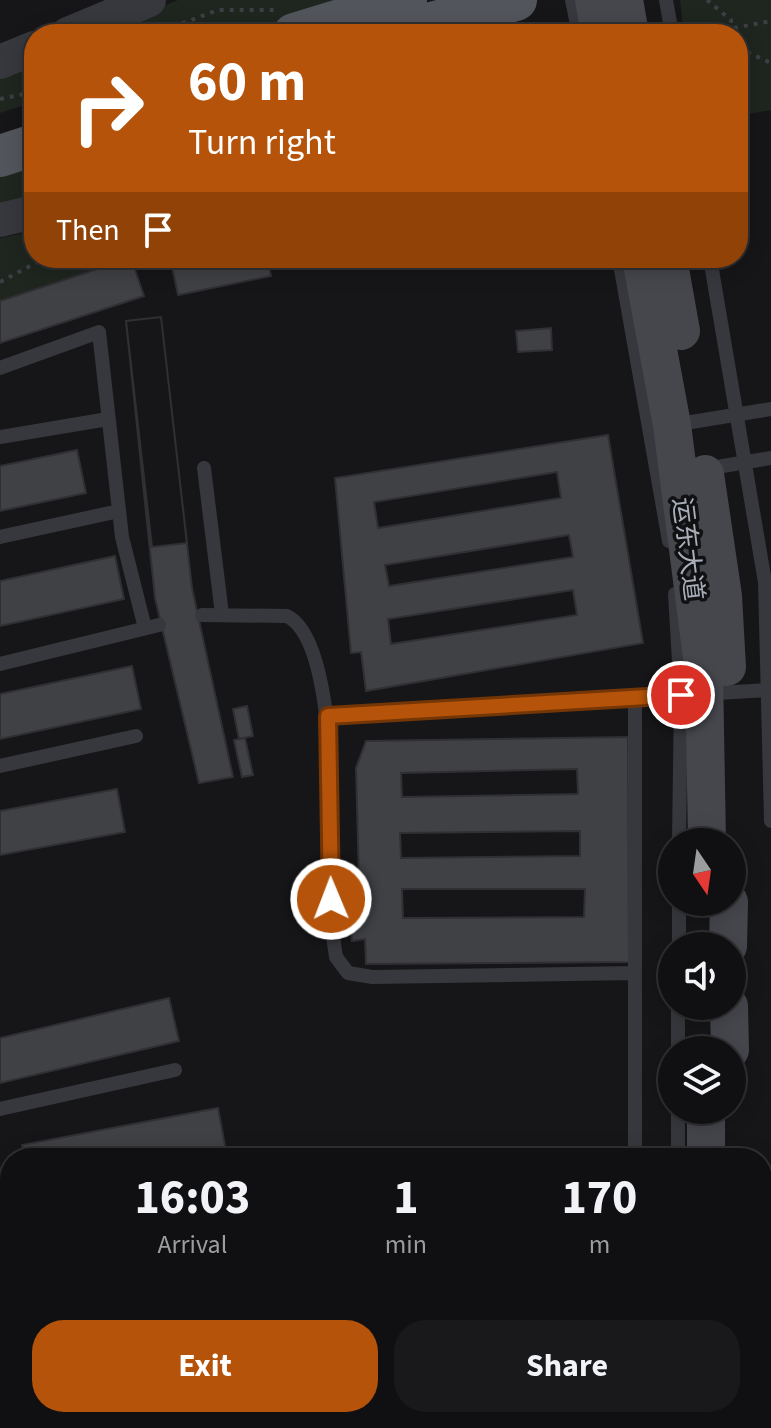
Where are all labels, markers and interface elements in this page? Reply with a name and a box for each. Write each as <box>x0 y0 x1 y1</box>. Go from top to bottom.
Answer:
text: 60 m <box>188 43 306 122</box>
icon: right <box>56 56 160 160</box>
text: Turn right <box>188 117 336 168</box>
icon: arrive <box>136 208 180 252</box>
text: Then <box>56 209 120 252</box>
street label: 运东大道 <box>663 495 713 603</box>
pin <box>647 661 715 729</box>
icon: arrive <box>659 673 703 717</box>
north arrow <box>658 828 746 916</box>
map controls <box>658 828 746 1124</box>
position arrow <box>289 857 373 941</box>
button: sound <box>658 932 746 1020</box>
button: layers <box>658 1036 746 1124</box>
text: 16:03 <box>134 1164 250 1232</box>
text: 1 <box>393 1164 419 1232</box>
text: 170 <box>561 1164 637 1232</box>
text: Arrival <box>157 1226 227 1263</box>
text: min <box>385 1226 427 1263</box>
text: m <box>589 1226 610 1263</box>
button: Exit <box>32 1320 378 1412</box>
button: Share <box>394 1320 740 1412</box>

